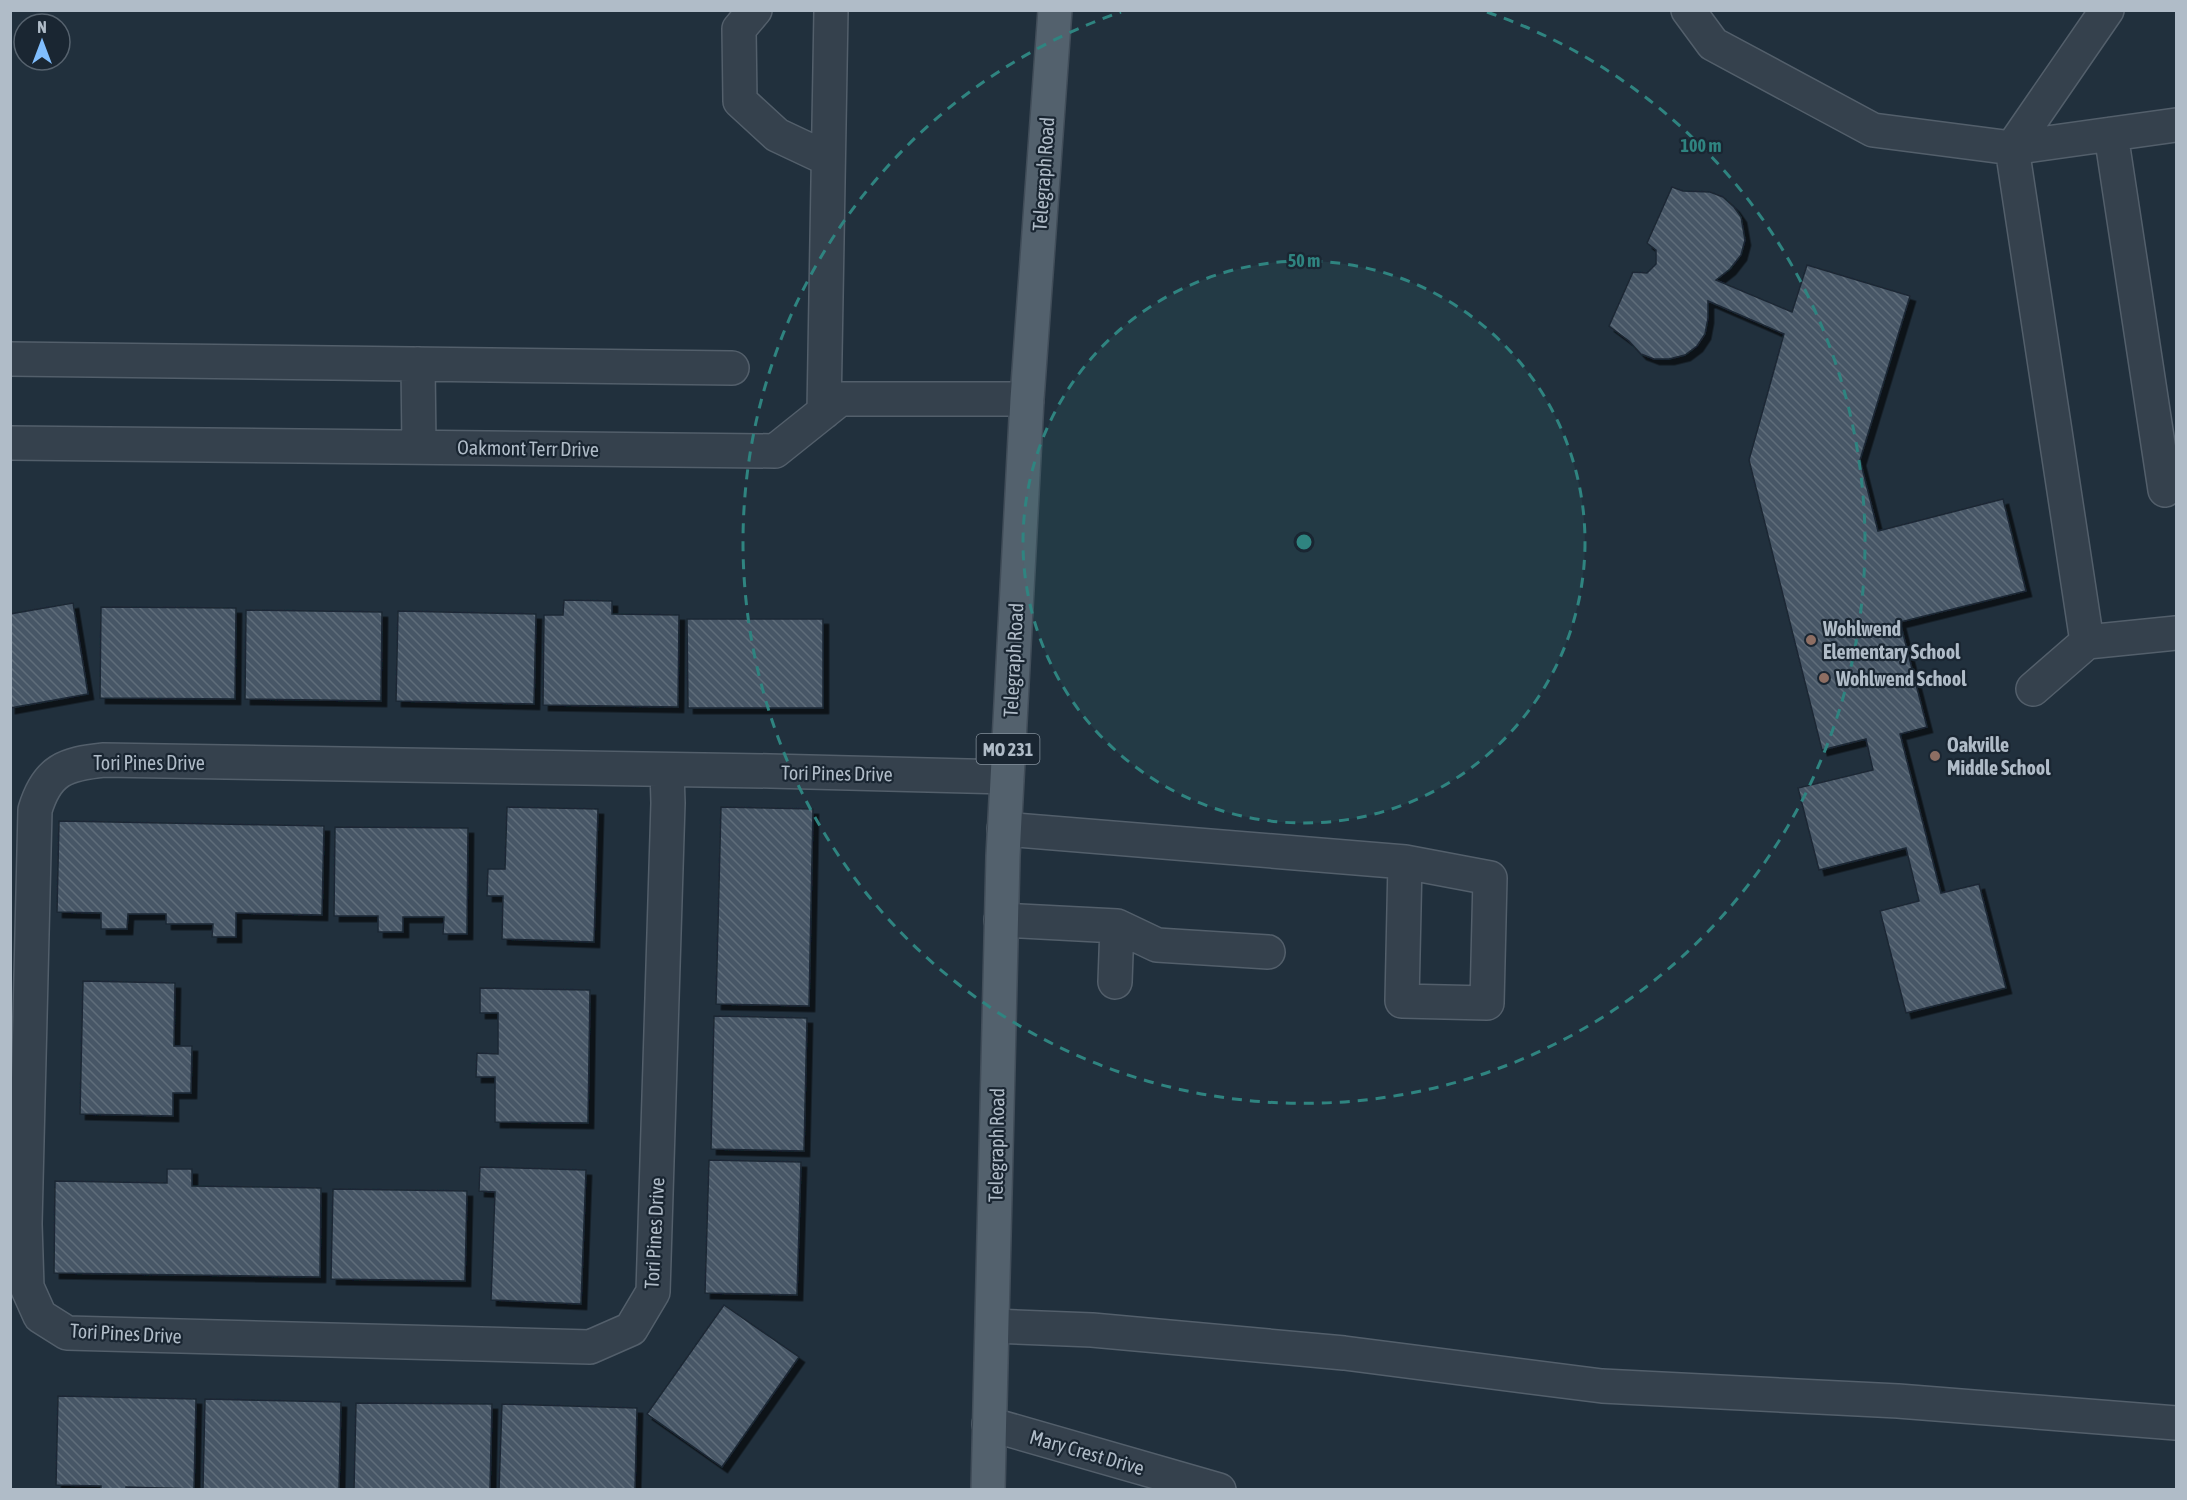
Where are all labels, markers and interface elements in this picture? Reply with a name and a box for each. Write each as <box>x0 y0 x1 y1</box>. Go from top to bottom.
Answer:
north arrow <box>12 12 72 72</box>
text: N <box>37 18 47 36</box>
street label: Telegraph Road <box>1028 116 1058 232</box>
text: 100 m <box>1681 135 1721 156</box>
text: 50 m <box>1288 250 1320 271</box>
street label: Oakmont Terr Drive <box>457 435 599 461</box>
centre of rings <box>1294 532 1314 552</box>
street label: Telegraph Road <box>999 602 1027 718</box>
place label: Wohlwend Elementary School <box>1822 617 1961 663</box>
marker: Wohlwend Elementary School <box>1804 633 1818 647</box>
place label: Wohlwend School <box>1835 667 1967 690</box>
marker: Wohlwend School <box>1817 671 1831 685</box>
place label: Oakville Middle School <box>1947 733 2051 779</box>
road number: MO 231 <box>976 734 1040 764</box>
marker: Oakville Middle School <box>1928 749 1942 763</box>
street label: Tori Pines Drive <box>93 751 205 774</box>
street label: Tori Pines Drive <box>781 761 893 785</box>
street label: Telegraph Road <box>984 1088 1008 1202</box>
street label: Tori Pines Drive <box>640 1177 668 1289</box>
street label: Tori Pines Drive <box>70 1319 182 1347</box>
street label: Mary Crest Drive <box>1027 1425 1147 1479</box>

